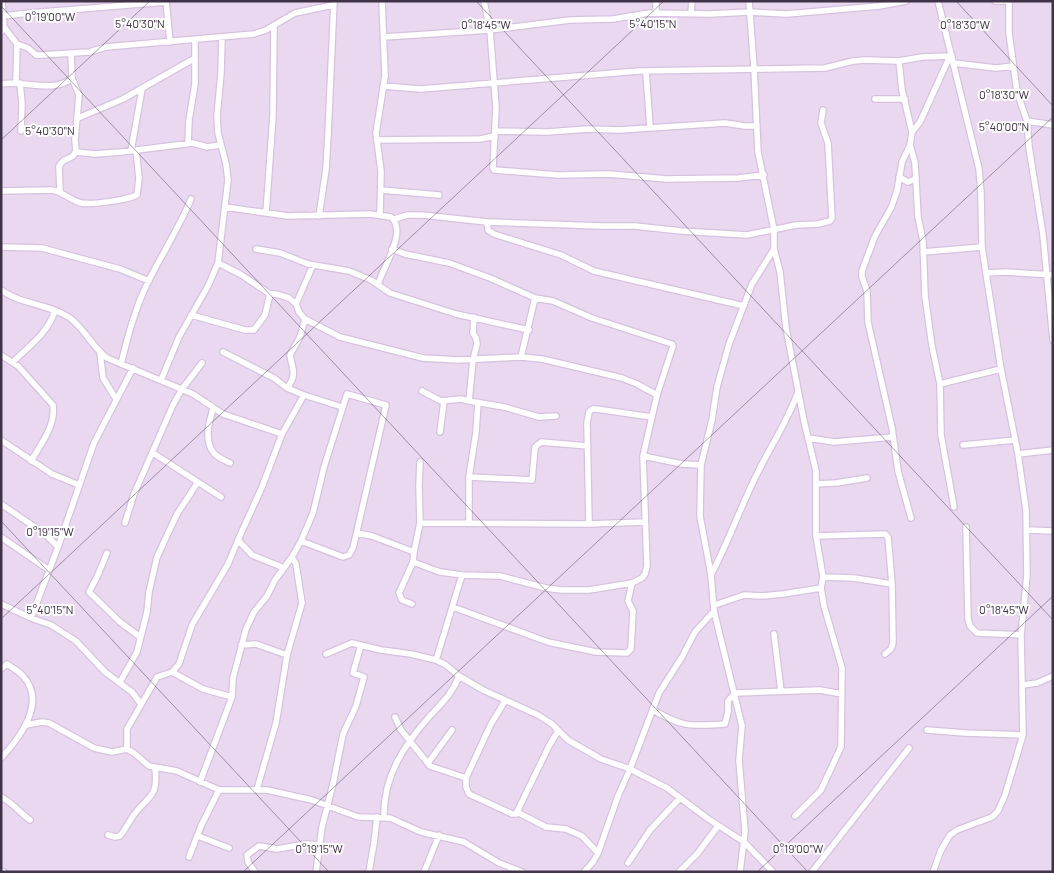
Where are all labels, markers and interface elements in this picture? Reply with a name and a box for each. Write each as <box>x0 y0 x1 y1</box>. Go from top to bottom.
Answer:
text: 0°19'00"W <box>25 9 76 23</box>
text: 5°40'30"N <box>115 16 165 30</box>
text: 5°40'15"N <box>629 16 677 30</box>
text: 0°18'45"W <box>461 17 511 31</box>
text: 0°18'30"W <box>940 17 990 31</box>
text: 0°18'30"W <box>979 87 1029 101</box>
text: 5°40'00"N <box>979 119 1029 133</box>
text: 5°40'30"N <box>25 123 75 137</box>
text: 0°19'15"W <box>26 524 74 538</box>
text: 5°40'15"N <box>26 602 74 616</box>
text: 0°18'45"W <box>979 602 1029 616</box>
text: 0°19'15"W <box>295 841 343 855</box>
text: 0°19'00"W <box>773 841 824 855</box>

